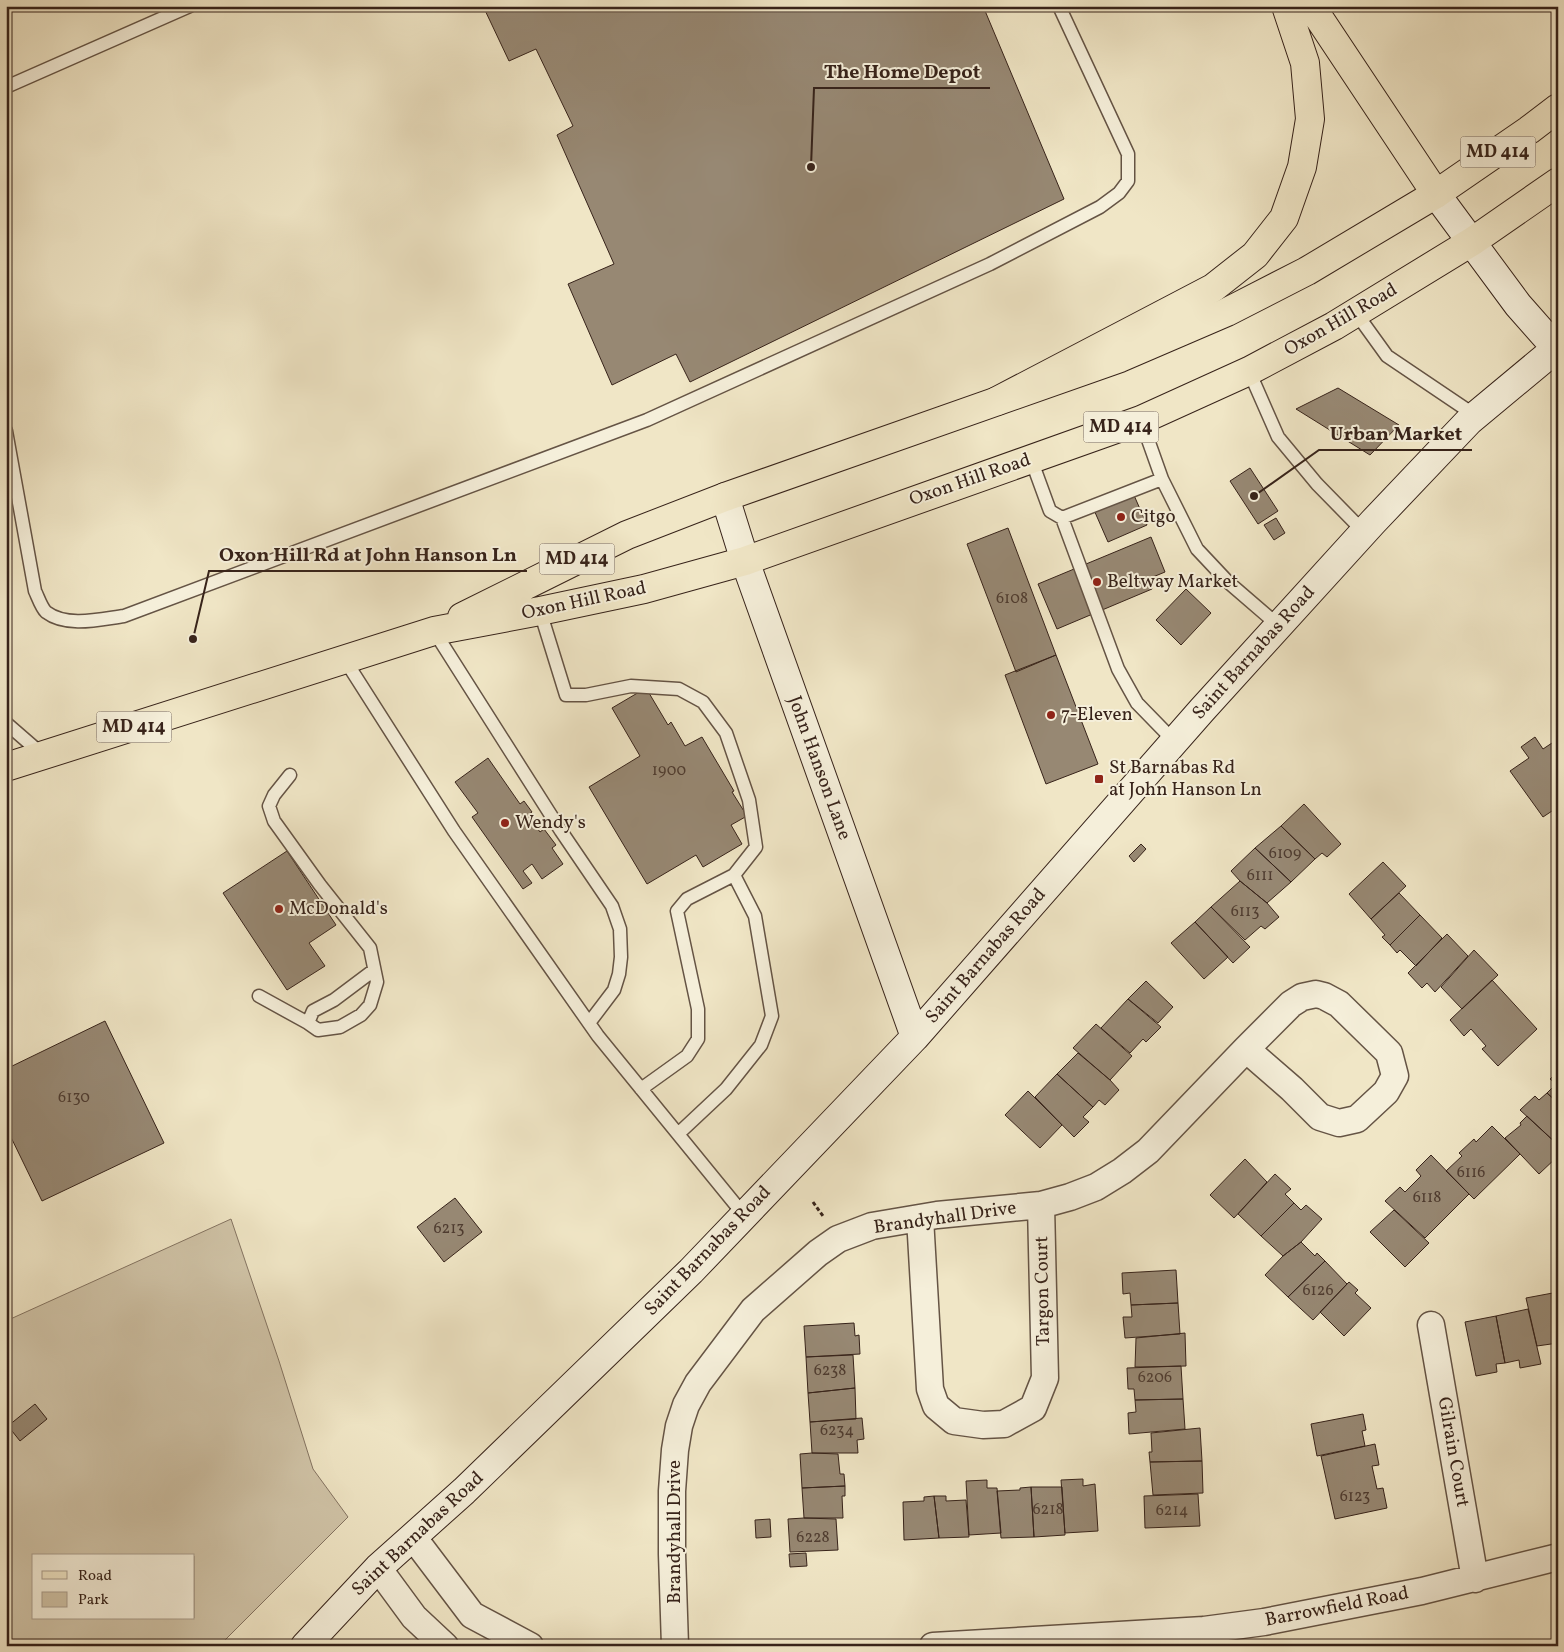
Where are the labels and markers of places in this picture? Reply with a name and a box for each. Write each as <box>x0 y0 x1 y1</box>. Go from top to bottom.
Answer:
callout: The Home Depot <box>814 53 990 88</box>
callout: Urban Market <box>1319 415 1472 450</box>
place label: Citgo <box>1131 504 1176 530</box>
marker: Citgo <box>1115 511 1127 523</box>
callout: Oxon Hill Rd at John Hanson Ln <box>209 536 527 571</box>
place label: Beltway Market <box>1107 569 1238 595</box>
marker: Beltway Market <box>1091 576 1103 588</box>
place label: 7-Eleven <box>1061 702 1133 728</box>
marker: 7-Eleven <box>1045 709 1057 721</box>
place label: St Barnabas Rd at John Hanson Ln <box>1109 755 1262 803</box>
marker: St Barnabas Rd at John Hanson Ln <box>1093 773 1105 785</box>
place label: Wendy's <box>515 810 586 836</box>
marker: Wendy's <box>499 817 511 829</box>
place label: McDonald's <box>289 896 388 922</box>
marker: McDonald's <box>273 903 285 915</box>

